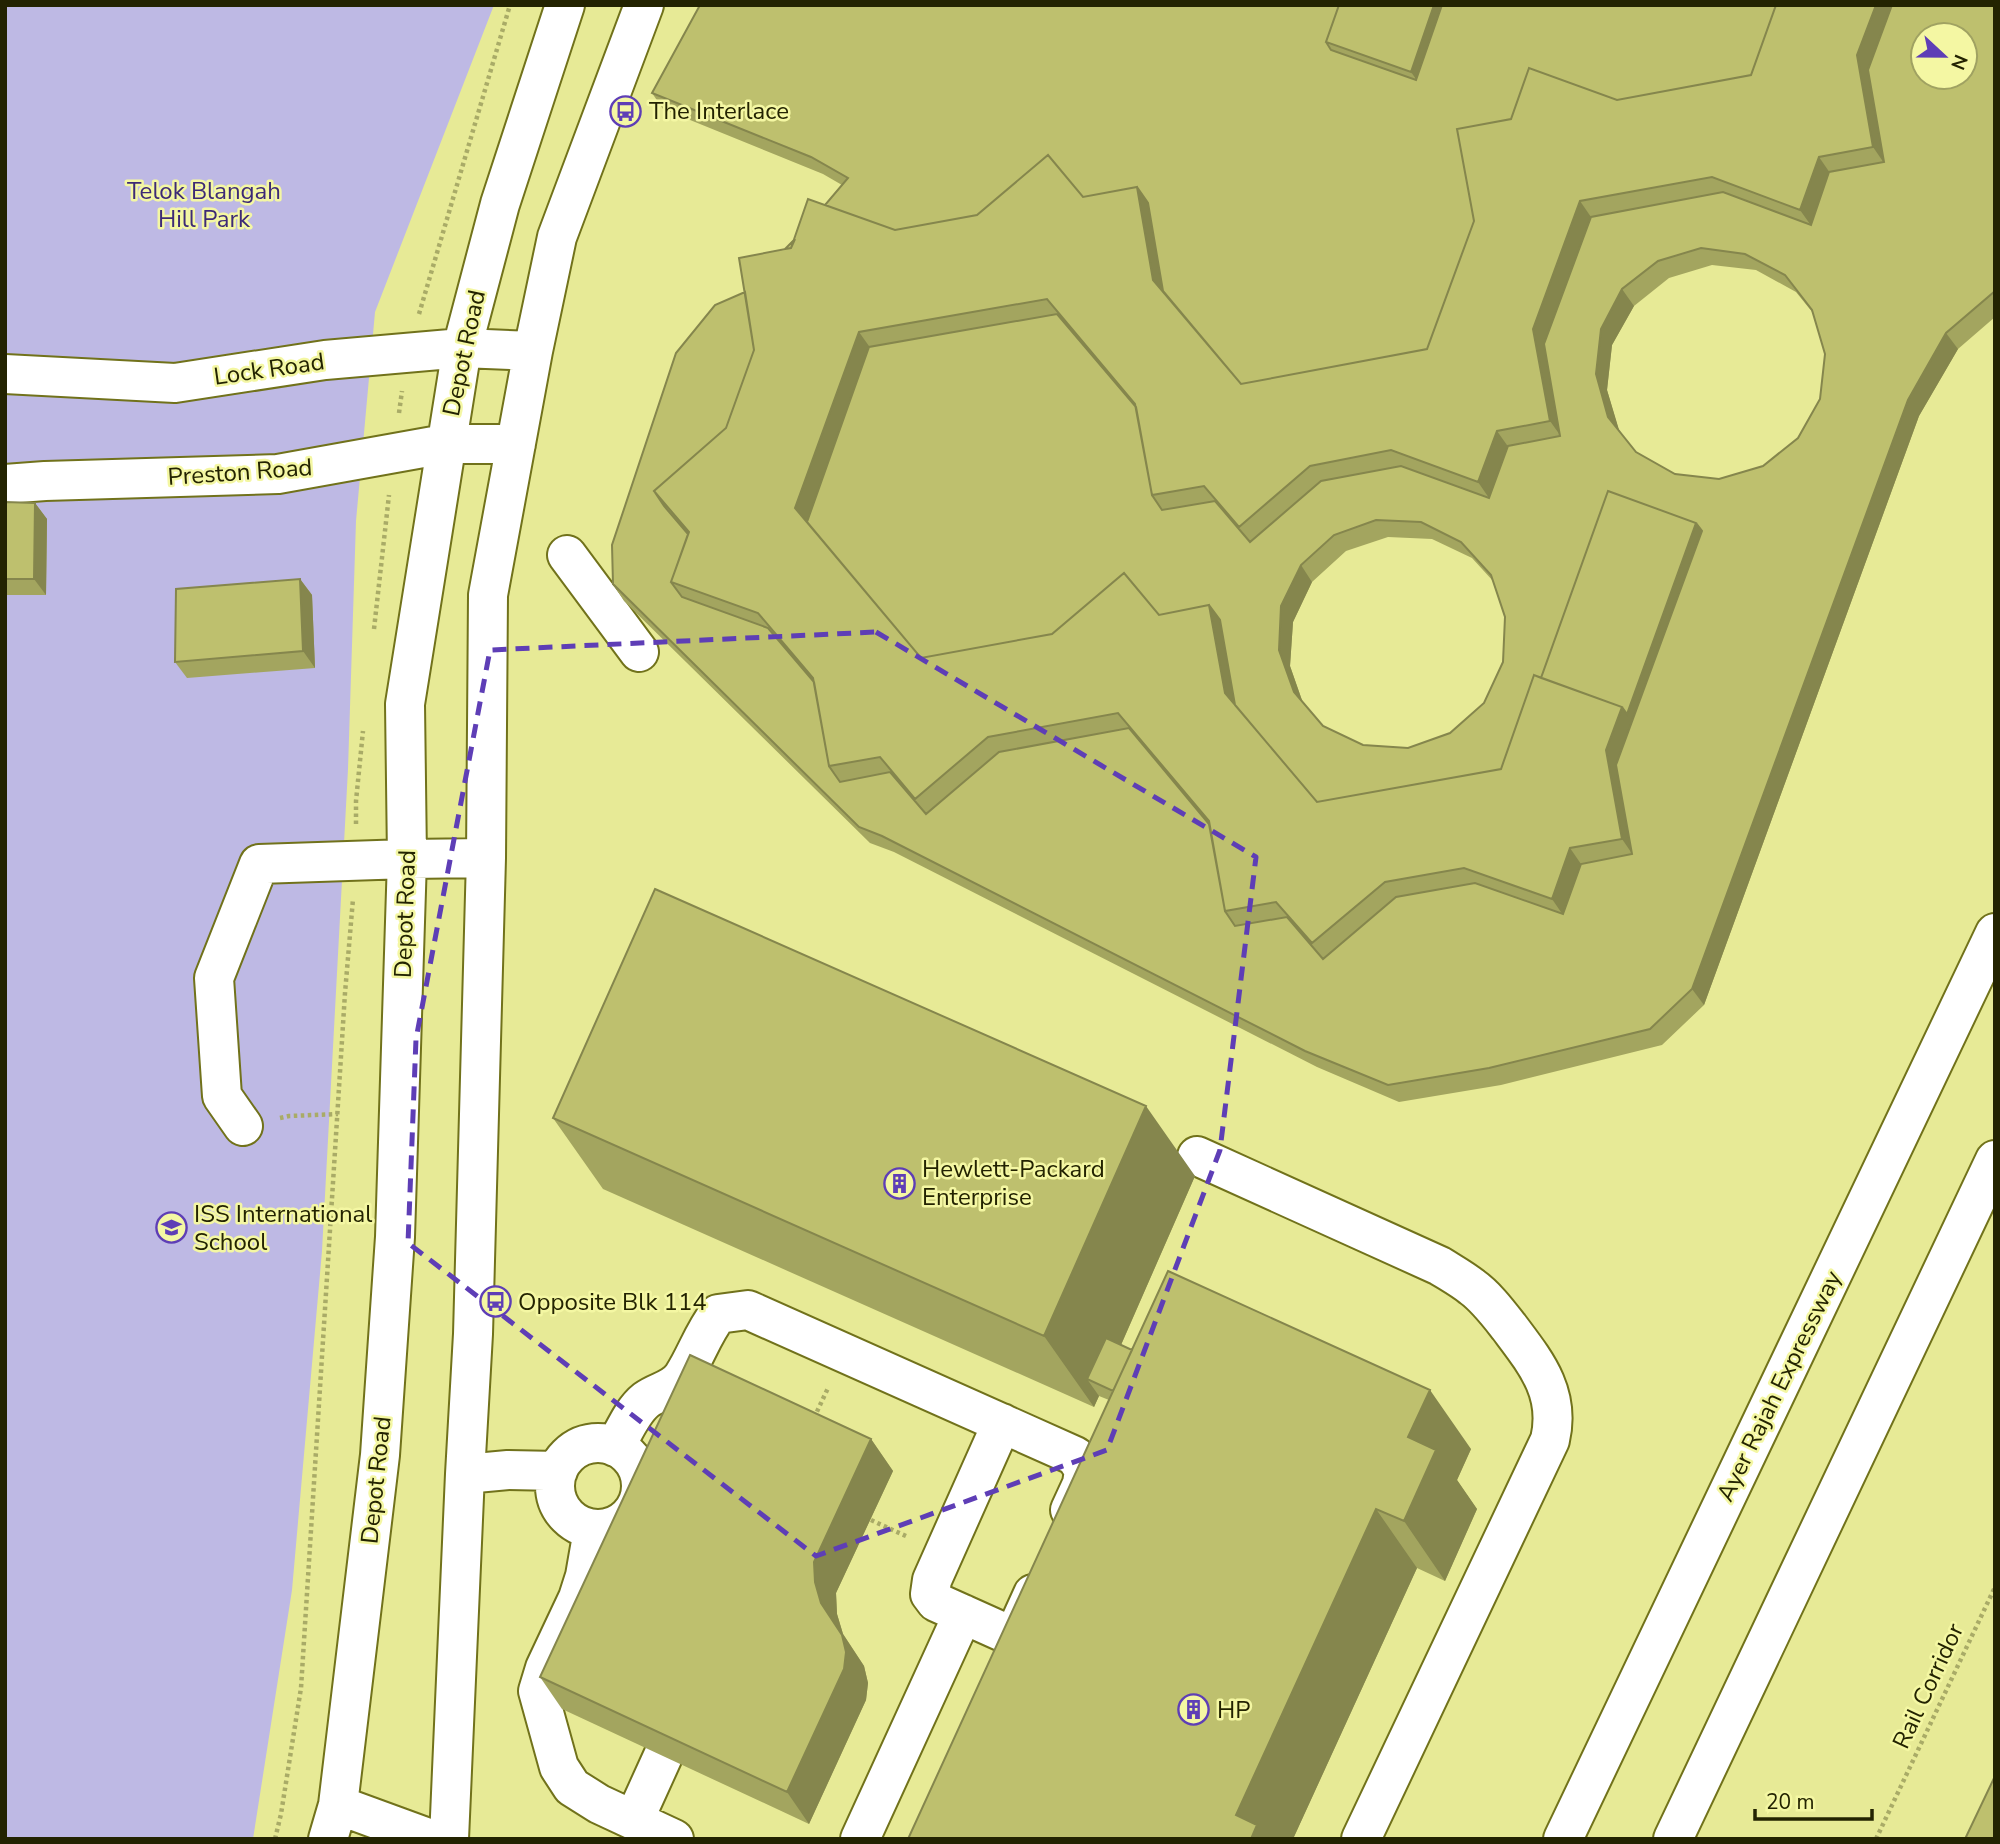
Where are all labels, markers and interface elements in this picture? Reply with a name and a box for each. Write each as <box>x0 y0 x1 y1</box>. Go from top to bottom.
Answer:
north arrow <box>1909 21 1979 91</box>
text: N <box>1944 51 1974 73</box>
bus stop icon: The Interlace <box>609 94 643 128</box>
place label: The Interlace <box>649 95 789 127</box>
park label: Telok Blangah Hill Park <box>127 175 281 235</box>
street label: Depot Road <box>435 287 493 419</box>
street label: Lock Road <box>212 345 326 393</box>
street label: Preston Road <box>167 451 313 493</box>
street label: Depot Road <box>387 849 423 979</box>
place label: Hewlett-Packard Enterprise <box>922 1153 1105 1213</box>
building icon: Hewlett-Packard Enterprise <box>882 1166 916 1200</box>
place label: ISS International School <box>194 1198 372 1258</box>
school or university icon: ISS International School <box>154 1211 188 1245</box>
street label: Ayer Rajah Expressway <box>1709 1265 1849 1507</box>
bus stop icon: Opposite Blk 114 <box>478 1285 512 1319</box>
place label: Opposite Blk 114 <box>518 1286 707 1318</box>
street label: Depot Road <box>353 1415 399 1545</box>
street label: Rail Corridor <box>1885 1618 1971 1754</box>
building icon: HP <box>1177 1693 1211 1727</box>
place label: HP <box>1217 1694 1250 1726</box>
scale bar <box>1755 1778 1872 1822</box>
text: 20 m <box>1766 1788 1815 1816</box>

